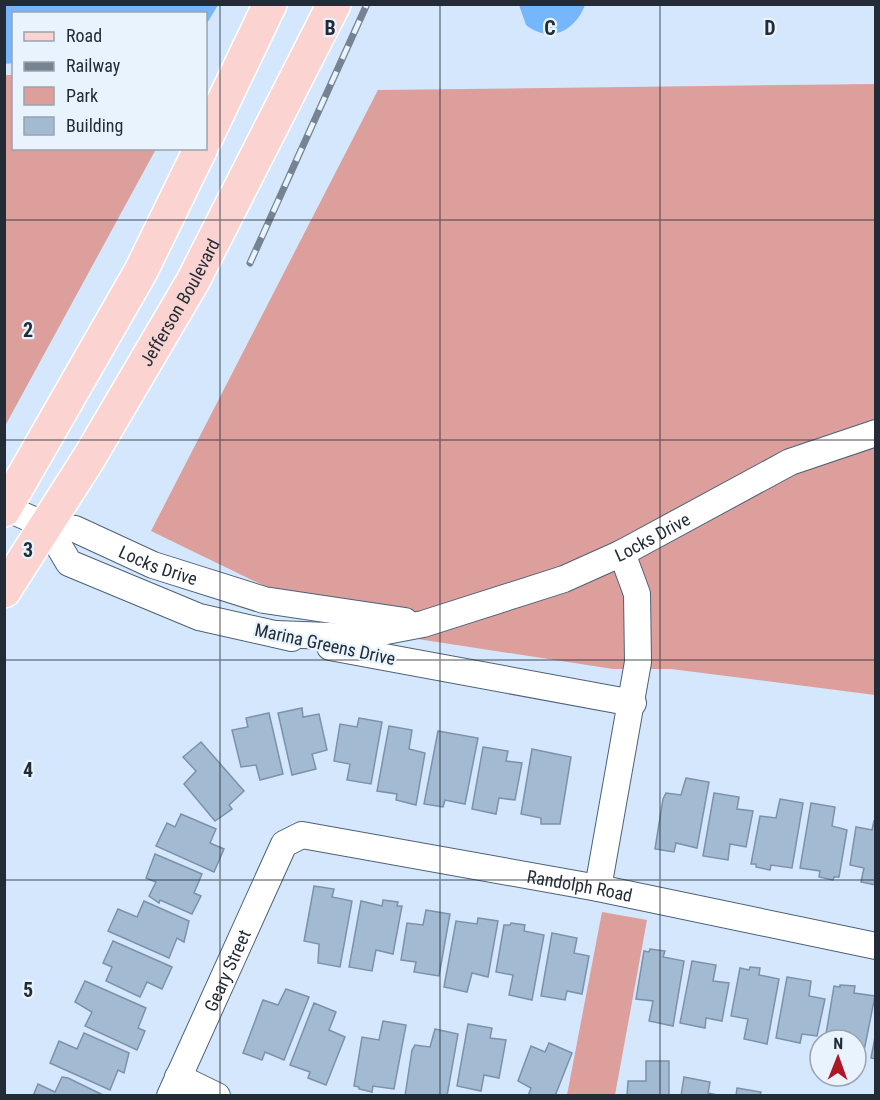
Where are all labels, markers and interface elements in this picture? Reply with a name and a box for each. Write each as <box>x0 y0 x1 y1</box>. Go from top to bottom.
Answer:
legend <box>12 12 207 150</box>
text: B <box>324 16 336 40</box>
text: C <box>544 16 556 40</box>
text: D <box>764 16 776 40</box>
text: Road <box>66 25 102 46</box>
text: Railway <box>66 55 121 76</box>
text: Park <box>66 85 98 106</box>
text: Building <box>66 115 123 136</box>
street label: Jefferson Boulevard <box>135 235 223 370</box>
text: 2 <box>23 318 33 342</box>
street label: Locks Drive <box>611 508 693 565</box>
text: 3 <box>23 538 33 562</box>
street label: Locks Drive <box>116 540 200 589</box>
street label: Marina Greens Drive <box>253 619 397 669</box>
text: 4 <box>23 758 33 782</box>
street label: Randolph Road <box>525 865 634 905</box>
street label: Geary Street <box>199 926 254 1014</box>
text: 5 <box>23 978 33 1002</box>
north arrow <box>808 1028 868 1088</box>
text: N <box>833 1034 843 1053</box>

